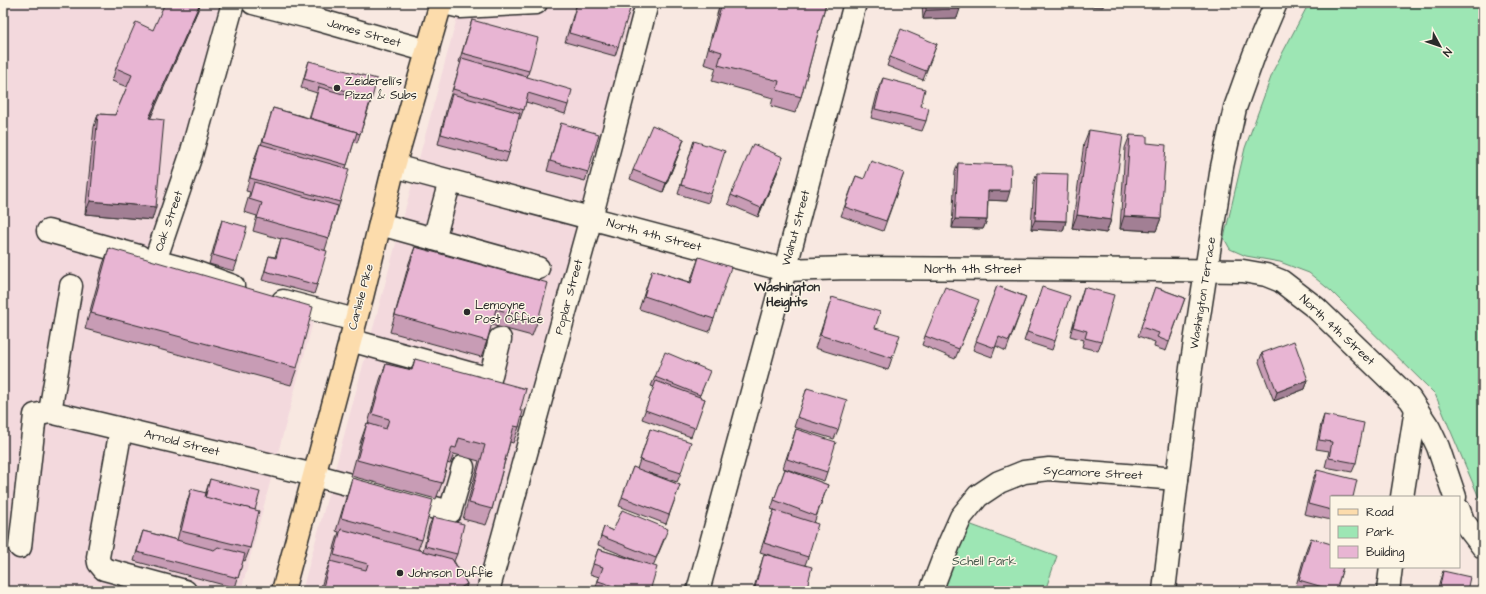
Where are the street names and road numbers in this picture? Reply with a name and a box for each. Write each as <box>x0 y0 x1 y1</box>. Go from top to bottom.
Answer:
street label: James Street <box>325 14 403 52</box>
street label: Oak Street <box>151 188 187 254</box>
street label: Walnut Street <box>778 188 814 268</box>
street label: North 4th Street <box>605 214 703 256</box>
street label: Washington Terrace <box>1186 235 1221 350</box>
street label: Poplar Street <box>551 257 587 337</box>
street label: North 4th Street <box>924 261 1022 278</box>
street label: Carlisle Pike <box>344 262 378 332</box>
street label: North 4th Street <box>1296 291 1378 369</box>
street label: Arnold Street <box>143 425 222 461</box>
street label: Sycamore Street <box>1043 462 1143 485</box>

